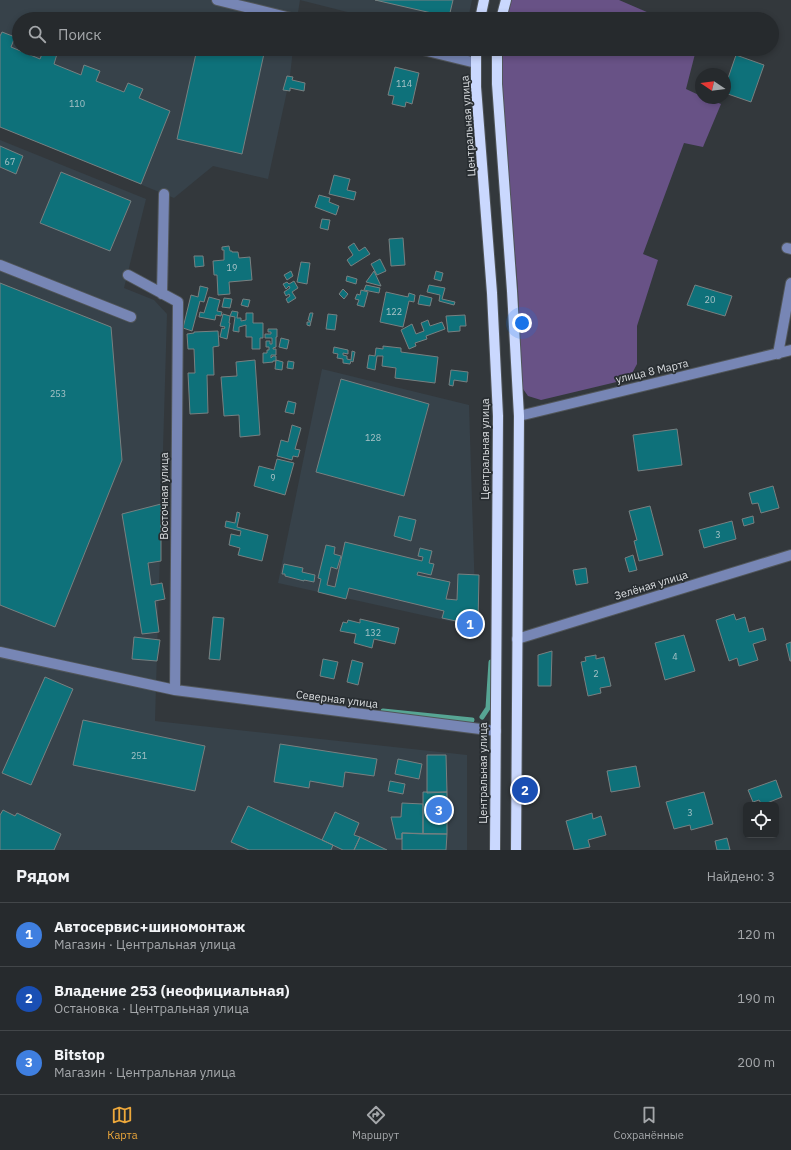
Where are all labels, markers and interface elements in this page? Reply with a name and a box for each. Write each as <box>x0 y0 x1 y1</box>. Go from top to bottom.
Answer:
search box <box>12 12 779 56</box>
icon: search <box>26 23 48 45</box>
text: Поиск <box>58 25 101 44</box>
north arrow <box>695 68 731 104</box>
street label: Центральная улица <box>457 75 479 177</box>
house number: 114 <box>396 78 412 89</box>
house number: 110 <box>69 98 85 109</box>
house number: 67 <box>5 156 15 167</box>
house number: 19 <box>227 262 237 273</box>
house number: 20 <box>705 294 715 305</box>
house number: 122 <box>386 306 402 317</box>
your location <box>512 313 532 333</box>
street label: улица 8 Марта <box>614 356 690 386</box>
house number: 253 <box>50 388 66 399</box>
street label: Центральная улица <box>478 398 492 500</box>
house number: 128 <box>365 432 381 443</box>
street label: Восточная улица <box>157 452 171 540</box>
house number: 9 <box>270 472 276 483</box>
house number: 3 <box>715 529 721 540</box>
street label: Зелёная улица <box>613 567 690 603</box>
pin: 1 <box>457 609 483 639</box>
house number: 132 <box>365 627 381 638</box>
house number: 4 <box>672 651 678 662</box>
house number: 2 <box>593 668 599 679</box>
street label: Северная улица <box>295 687 379 711</box>
street label: Центральная улица <box>476 722 490 824</box>
house number: 251 <box>131 750 147 761</box>
pin: 2 <box>512 775 538 805</box>
pin: 3 <box>426 795 452 825</box>
map controls <box>743 802 779 838</box>
button: locate <box>743 802 779 838</box>
house number: 3 <box>687 807 693 818</box>
text: Рядом <box>16 865 70 887</box>
text: Найдено: 3 <box>707 868 775 885</box>
text: Автосервис+шиномонтаж <box>54 917 245 936</box>
text: 1 <box>25 926 33 943</box>
text: 120 m <box>737 926 775 943</box>
text: Магазин · Центральная улица <box>54 936 236 953</box>
text: Владение 253 (неофициальная) <box>54 981 290 1000</box>
text: 2 <box>25 990 33 1007</box>
text: 190 m <box>737 990 775 1007</box>
text: Остановка · Центральная улица <box>54 1000 249 1017</box>
text: Bitstop <box>54 1045 105 1064</box>
text: 3 <box>25 1054 33 1071</box>
text: 200 m <box>737 1054 775 1071</box>
text: Магазин · Центральная улица <box>54 1064 236 1081</box>
tab: Карта <box>107 1104 138 1142</box>
tab: Маршрут <box>352 1104 399 1142</box>
tab: Сохранённые <box>614 1104 684 1142</box>

